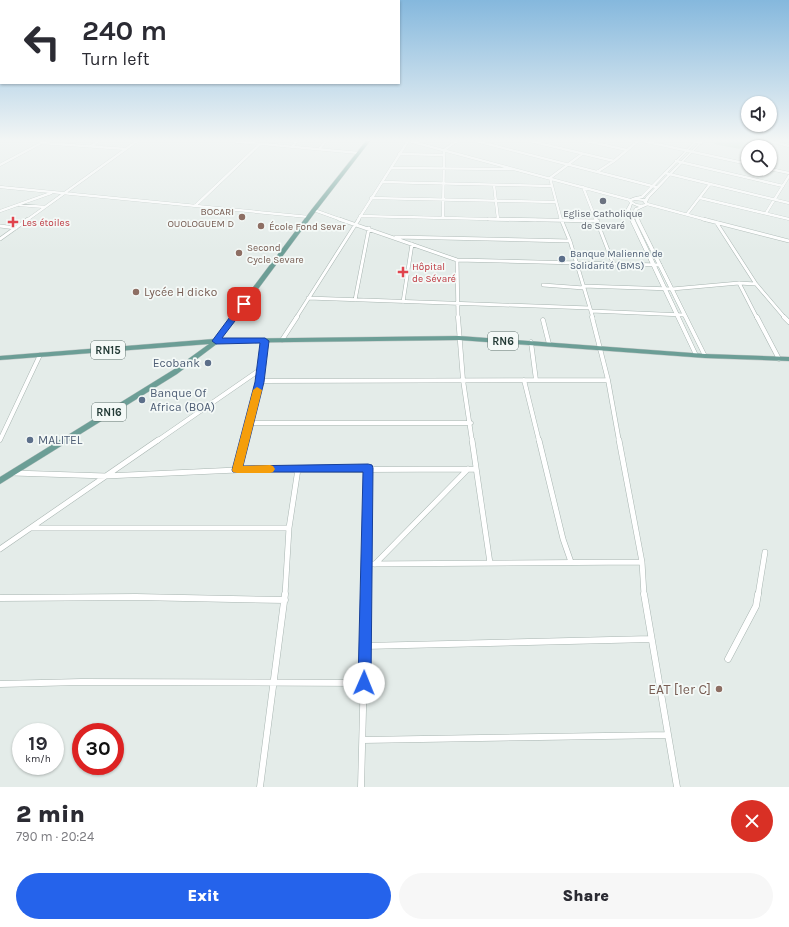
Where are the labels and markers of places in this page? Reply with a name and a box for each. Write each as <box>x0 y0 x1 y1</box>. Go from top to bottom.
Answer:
marker: Eglise Catholique de Sevaré <box>598 196 608 206</box>
place label: BOCARI OUOLOGUEM D <box>167 206 234 230</box>
place label: Eglise Catholique de Sevaré <box>563 208 643 232</box>
marker: BOCARI OUOLOGUEM D <box>237 212 247 222</box>
marker: Les étoiles <box>7 216 19 228</box>
place label: Les étoiles <box>22 217 70 229</box>
marker: École Fond Sevar <box>256 221 266 231</box>
place label: École Fond Sevar <box>269 221 346 233</box>
place label: Second Cycle Sevare <box>247 242 304 266</box>
marker: Second Cycle Sevare <box>234 248 244 258</box>
place label: Banque Malienne de Solidarité (BMS) <box>570 248 663 272</box>
marker: Banque Malienne de Solidarité (BMS) <box>557 254 567 264</box>
place label: Hôpital de Sévaré <box>412 261 456 285</box>
marker: Hôpital de Sévaré <box>397 266 409 278</box>
place label: Lycée H dicko <box>144 285 217 299</box>
marker: Lycée H dicko <box>131 287 141 297</box>
pin <box>227 287 261 321</box>
place label: Ecobank <box>153 356 200 370</box>
marker: Ecobank <box>203 358 213 368</box>
place label: Banque Of Africa (BOA) <box>150 386 215 414</box>
marker: Banque Of Africa (BOA) <box>137 395 147 405</box>
place label: MALITEL <box>38 433 83 447</box>
marker: MALITEL <box>25 435 35 445</box>
place label: EAT [1er C] <box>648 681 711 698</box>
marker: EAT [1er C] <box>714 684 724 694</box>

